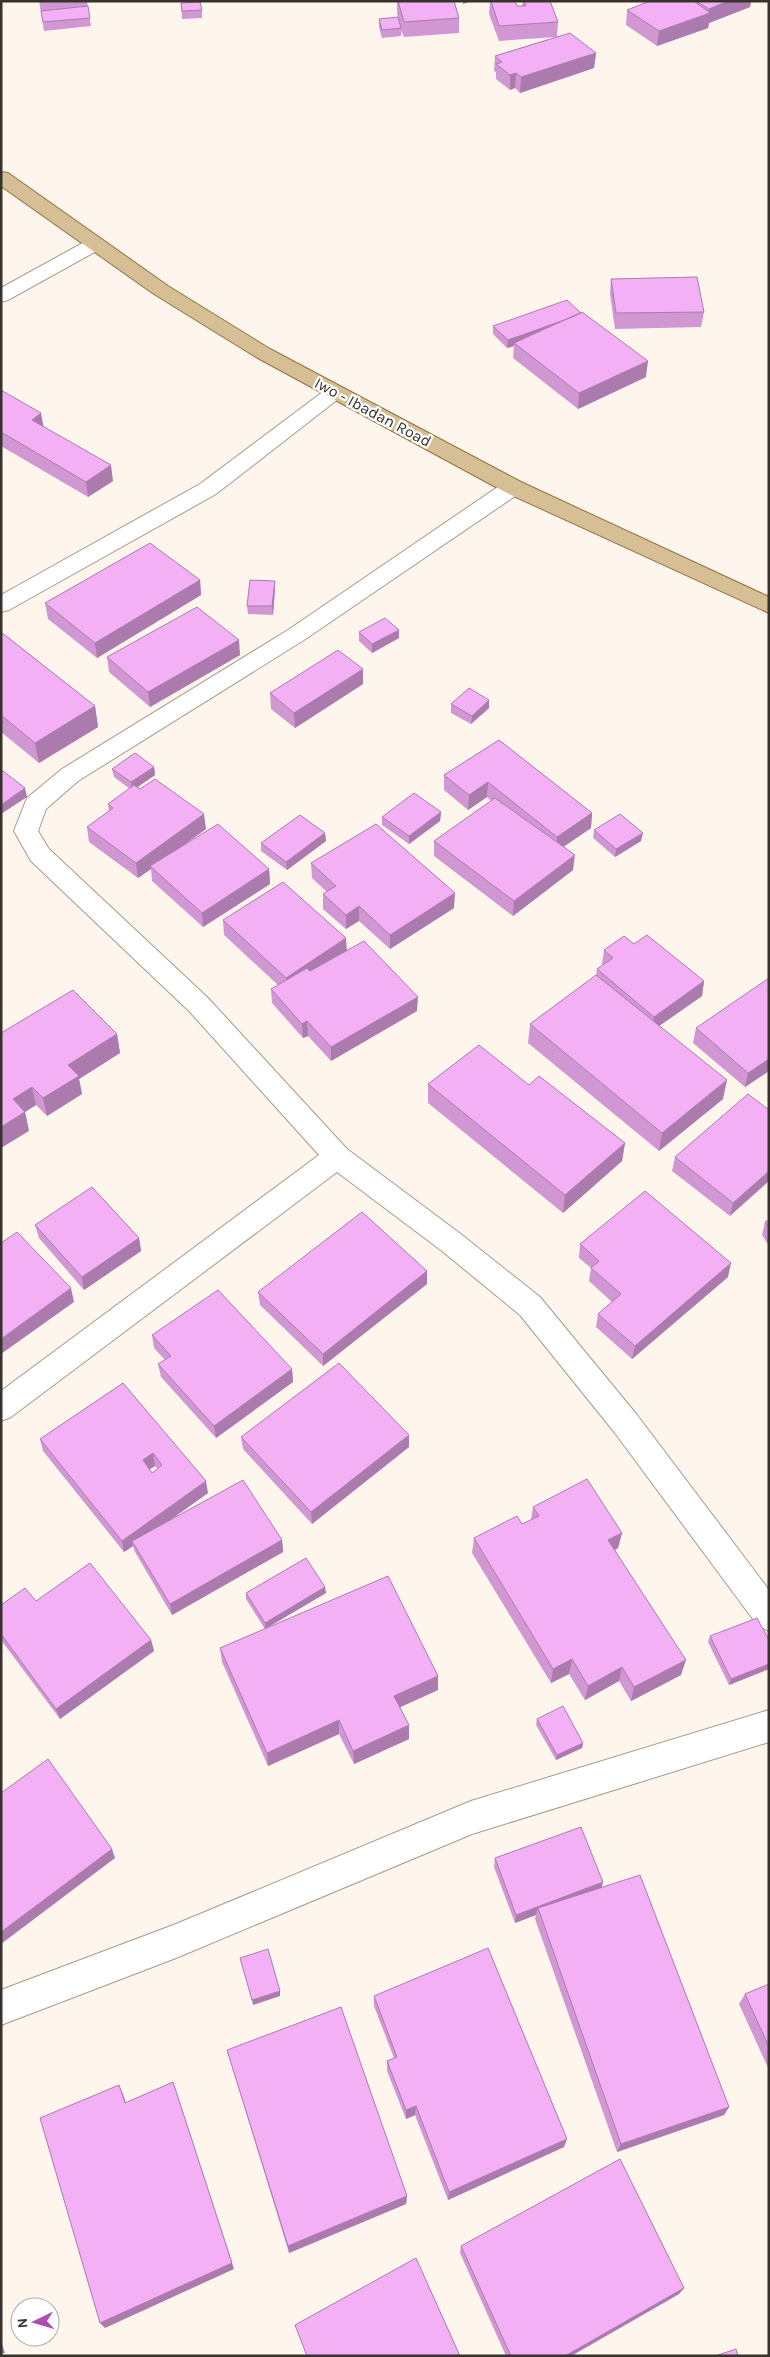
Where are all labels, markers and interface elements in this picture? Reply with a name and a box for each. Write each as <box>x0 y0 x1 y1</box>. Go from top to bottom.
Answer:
street label: Iwo - Ibadan Road <box>311 373 435 451</box>
north arrow <box>10 2297 60 2347</box>
text: N <box>14 2317 31 2329</box>

